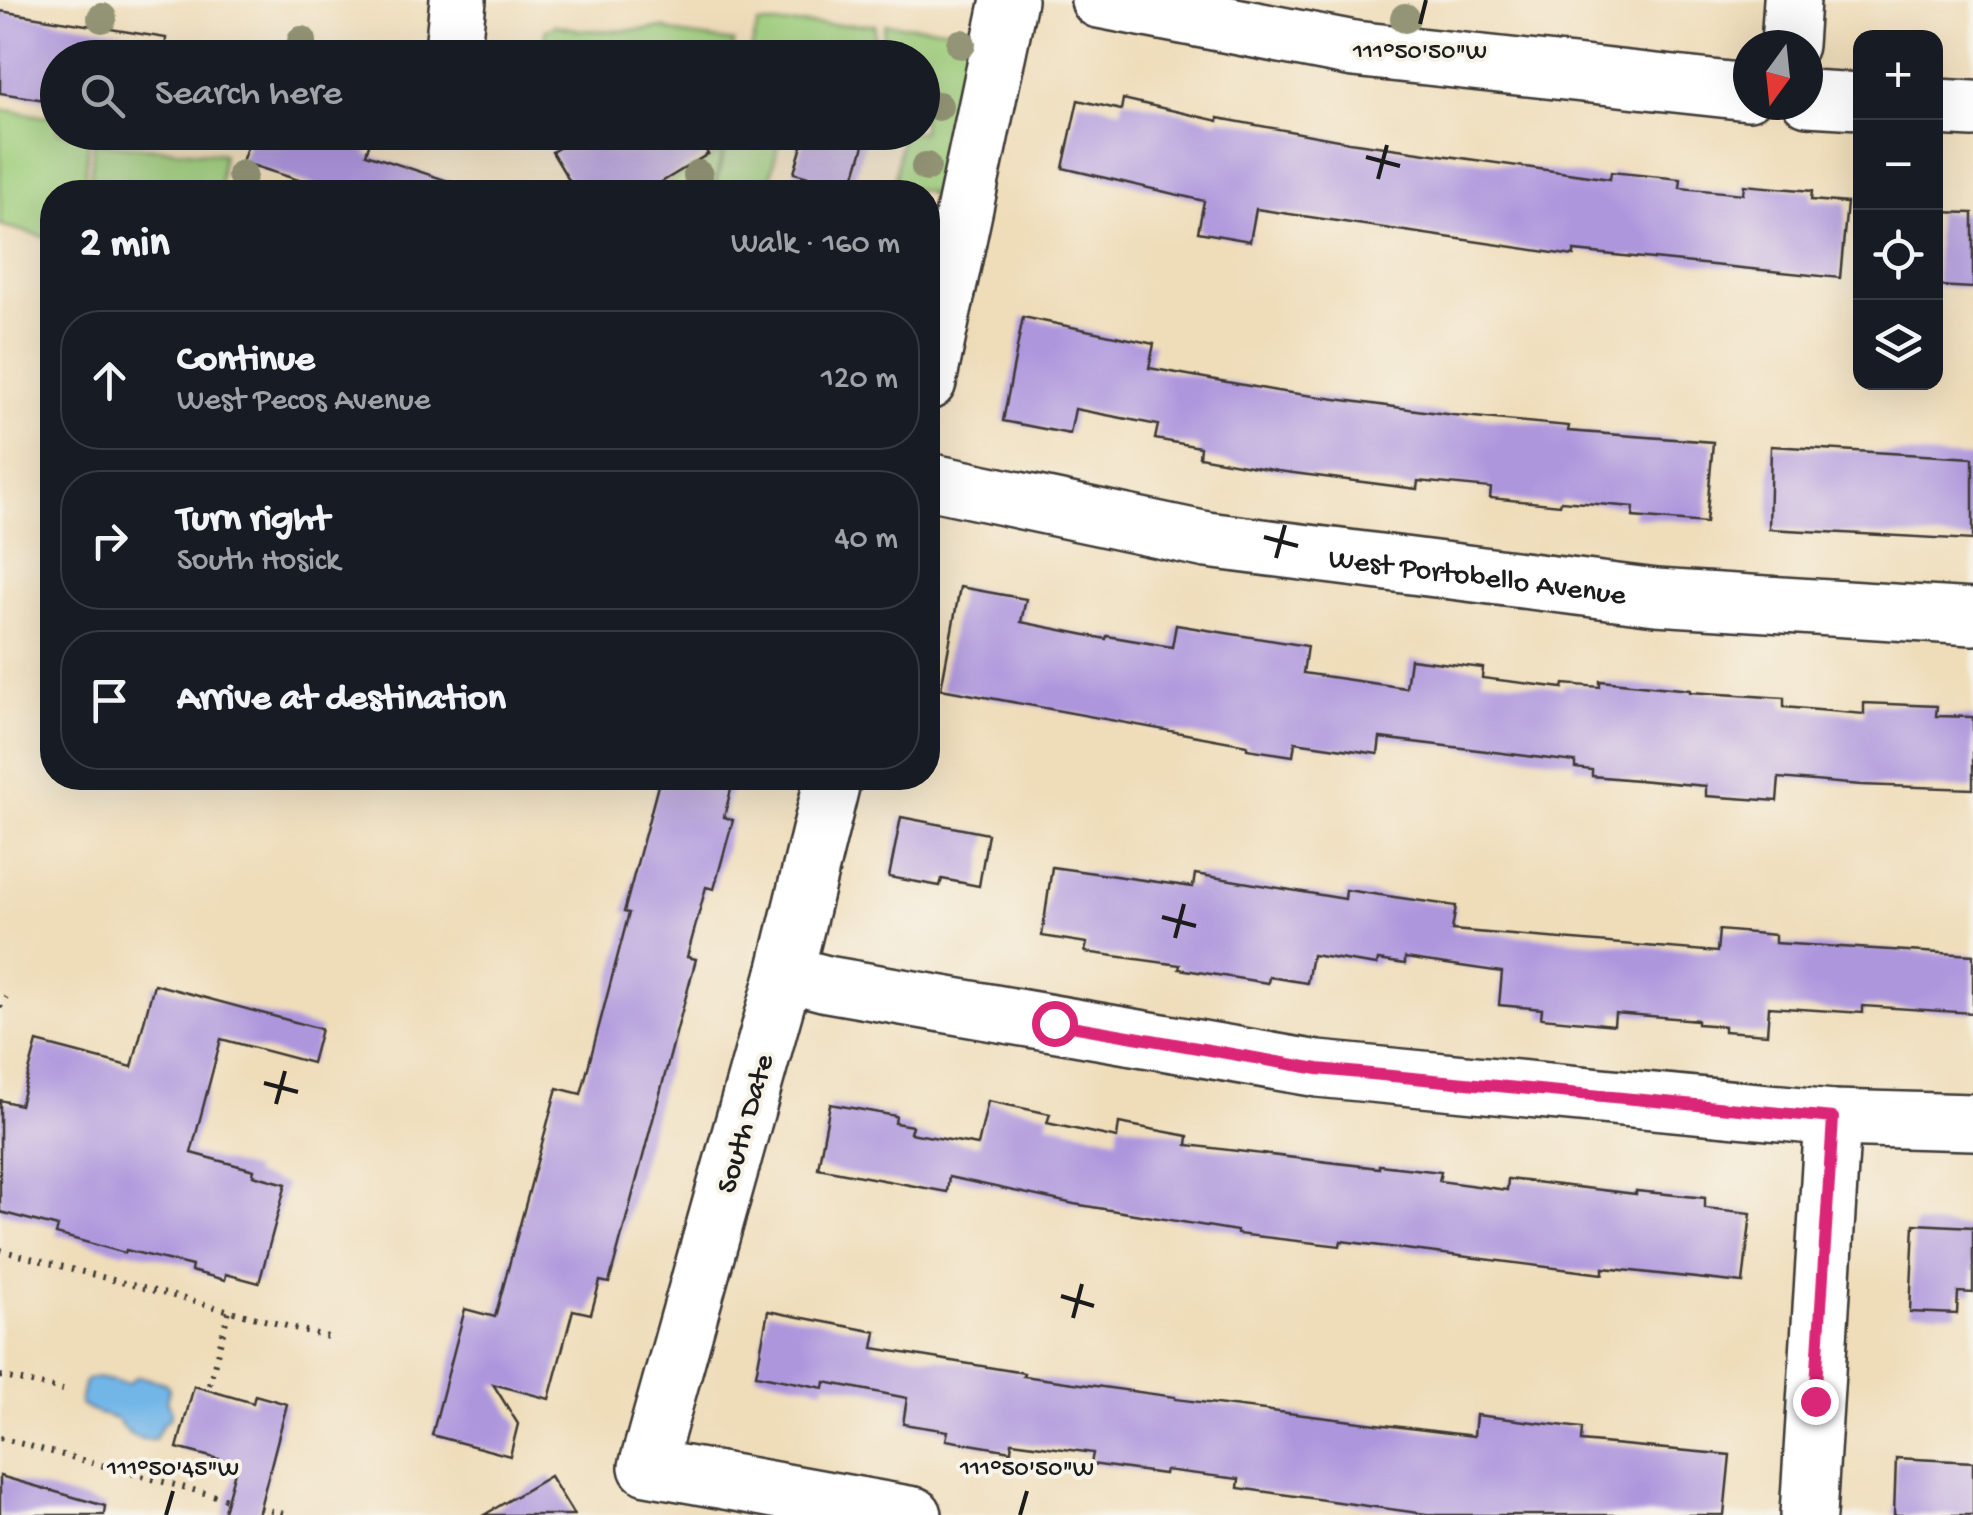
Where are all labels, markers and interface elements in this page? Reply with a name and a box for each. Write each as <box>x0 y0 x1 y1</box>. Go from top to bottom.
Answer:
north arrow <box>1733 30 1823 120</box>
map controls <box>1853 30 1943 390</box>
button: + <box>1853 30 1943 120</box>
text: 111°50'50"W <box>1352 39 1487 68</box>
search box <box>40 40 940 150</box>
icon: search <box>75 68 130 123</box>
text: Search here <box>155 73 342 117</box>
button: − <box>1853 120 1943 210</box>
button: locate <box>1853 210 1943 300</box>
text: 2 min <box>80 221 169 270</box>
text: Walk · 160 m <box>731 226 900 264</box>
button: layers <box>1853 300 1943 390</box>
text: Continue <box>177 339 315 383</box>
icon: ahead <box>82 353 137 408</box>
text: 120 m <box>821 361 898 399</box>
text: West Pecos Avenue <box>177 383 430 421</box>
text: Turn right <box>177 499 329 543</box>
icon: right <box>82 513 137 568</box>
text: 40 m <box>834 521 898 559</box>
text: South Hosick <box>177 543 340 581</box>
street label: West Portobello Avenue <box>1326 543 1628 615</box>
icon: arrive <box>82 673 137 728</box>
text: Arrive at destination <box>177 678 506 722</box>
route start <box>1032 1001 1078 1047</box>
street label: South Date <box>711 1050 784 1198</box>
route end <box>1793 1379 1839 1425</box>
text: 111°50'45"W <box>106 1456 239 1485</box>
text: 111°50'50"W <box>959 1456 1094 1485</box>

